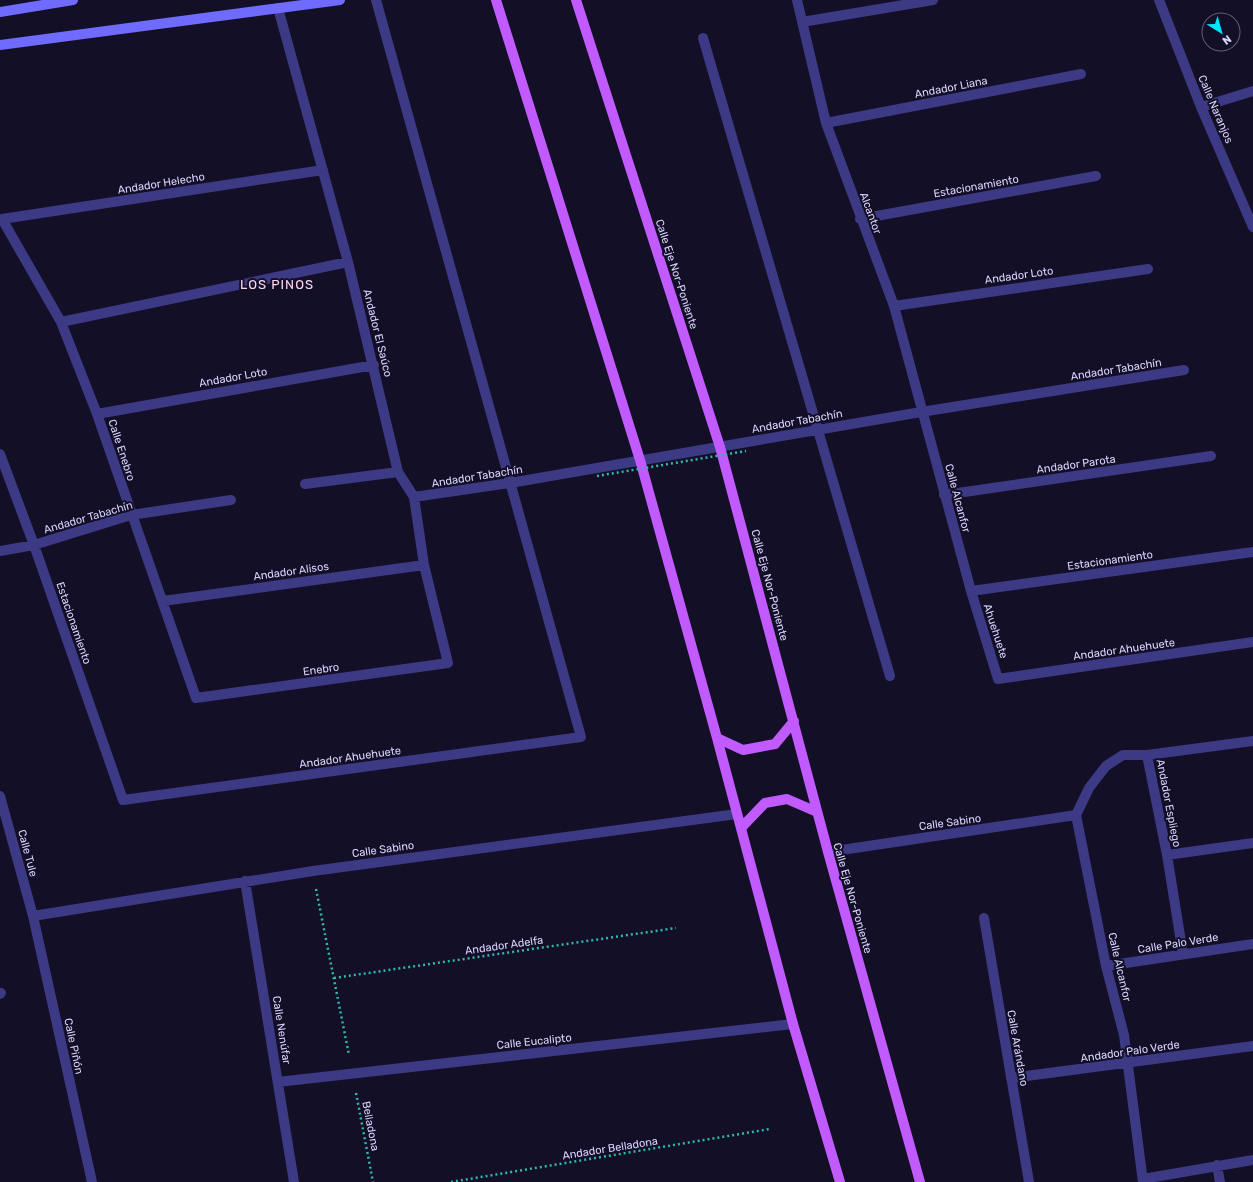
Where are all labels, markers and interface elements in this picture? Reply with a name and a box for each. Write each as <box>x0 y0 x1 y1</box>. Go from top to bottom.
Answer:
north arrow <box>1201 12 1241 52</box>
text: N <box>1220 32 1234 47</box>
street label: Calle Naranjos <box>1195 73 1236 146</box>
street label: Andador Liana <box>914 74 989 101</box>
street label: Andador Helecho <box>117 170 206 197</box>
street label: Estacionamiento <box>932 173 1020 200</box>
street label: Alcantor <box>857 190 884 237</box>
street label: Calle Eje Nor-Poniente <box>653 218 700 331</box>
street label: Andador Loto <box>984 264 1054 287</box>
district label: LOS PINOS <box>240 277 314 292</box>
street label: Andador El Saúco <box>360 288 395 378</box>
street label: Andador Tabachín <box>1070 356 1163 383</box>
street label: Andador Loto <box>198 365 268 390</box>
street label: Andador Tabachín <box>751 407 844 436</box>
street label: Calle Enebro <box>105 418 138 483</box>
street label: Andador Parota <box>1036 453 1117 476</box>
street label: Calle Alcanfor <box>942 462 973 535</box>
street label: Andador Tabachín <box>431 463 524 490</box>
street label: Andador Tabachín <box>42 499 134 536</box>
street label: Calle Eje Nor-Poniente <box>748 528 791 642</box>
street label: Estacionamiento <box>1066 548 1154 573</box>
street label: Andador Alisos <box>252 560 330 583</box>
street label: Estacionamiento <box>53 580 94 666</box>
street label: Ahuehuete <box>981 602 1010 660</box>
street label: Andador Ahuehuete <box>1072 636 1176 663</box>
street label: Enebro <box>302 661 340 678</box>
street label: Andador Ahuehuete <box>298 744 402 771</box>
street label: Andador Espliego <box>1154 758 1183 848</box>
street label: Calle Sabino <box>918 812 982 833</box>
street label: Calle Tule <box>15 828 40 878</box>
street label: Calle Sabino <box>351 839 415 860</box>
street label: Calle Eje Nor-Poniente <box>830 841 875 955</box>
street label: Calle Alcanfor <box>1105 931 1134 1004</box>
street label: Calle Palo Verde <box>1137 931 1219 956</box>
street label: Andador Adelfa <box>464 934 544 957</box>
street label: Calle Nenúfar <box>270 995 293 1066</box>
street label: Calle Arándano <box>1004 1009 1031 1087</box>
street label: Calle Piñón <box>61 1017 86 1075</box>
street label: Calle Eucalipto <box>496 1031 572 1052</box>
street label: Andador Palo Verde <box>1080 1038 1181 1065</box>
street label: Belladona <box>359 1100 382 1152</box>
street label: Andador Belladona <box>561 1135 659 1162</box>

